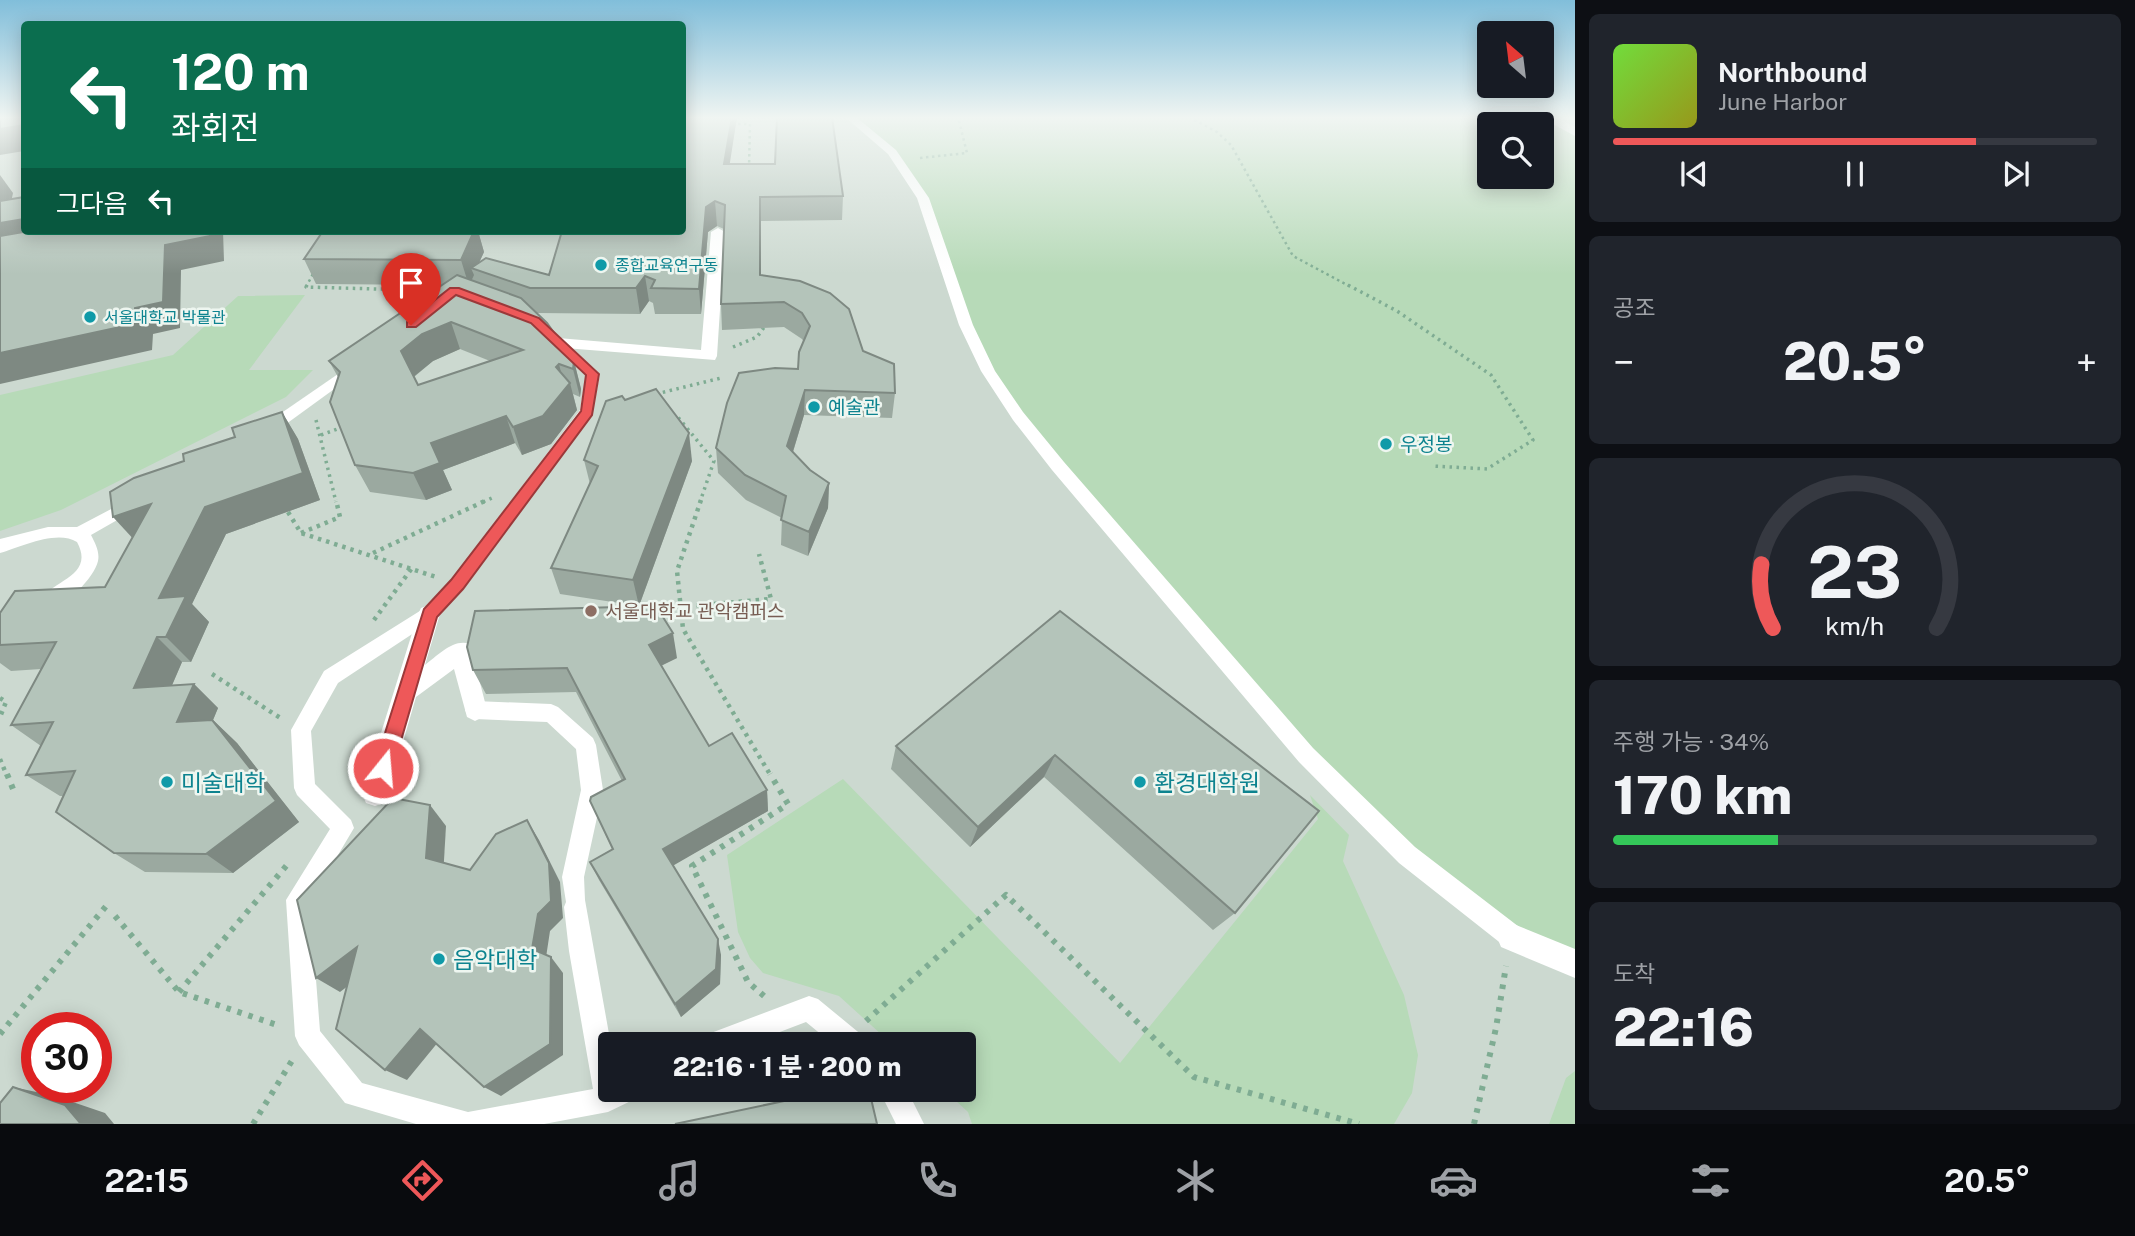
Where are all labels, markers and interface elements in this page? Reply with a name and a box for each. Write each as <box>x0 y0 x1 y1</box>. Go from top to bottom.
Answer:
north arrow <box>1477 21 1554 98</box>
map controls <box>1477 21 1554 189</box>
text: 120 m <box>171 43 310 101</box>
icon: left <box>56 49 147 140</box>
text: Northbound <box>1718 57 1867 88</box>
text: June Harbor <box>1718 88 1847 115</box>
text: 좌회전 <box>171 109 259 146</box>
button: search <box>1477 112 1554 189</box>
icon: previous <box>1675 155 1713 193</box>
icon: pause <box>1836 155 1874 193</box>
icon: next <box>1997 155 2035 193</box>
icon: left <box>142 182 180 220</box>
text: 그다음 <box>56 188 128 219</box>
pin <box>381 253 441 325</box>
place label: 종합교육연구동 <box>615 256 718 275</box>
marker: 종합교육연구동 <box>593 257 609 273</box>
icon: arrive <box>392 264 430 302</box>
text: 공조 <box>1613 294 1655 321</box>
place label: 서울대학교 박물관 <box>104 308 226 327</box>
marker: 서울대학교 박물관 <box>82 309 98 325</box>
text: 20.5° <box>1783 331 1927 392</box>
text: − <box>1613 340 1634 385</box>
text: + <box>2076 340 2097 385</box>
place label: 예술관 <box>828 396 880 418</box>
marker: 예술관 <box>806 399 822 415</box>
place label: 우정봉 <box>1400 433 1452 455</box>
marker: 우정봉 <box>1378 436 1394 452</box>
text: 23 <box>1808 529 1902 614</box>
place label: 서울대학교 관악캠퍼스 <box>605 600 784 622</box>
marker: 서울대학교 관악캠퍼스 <box>583 603 599 619</box>
text: km/h <box>1826 611 1884 641</box>
text: 주행 가능 · 34% <box>1613 728 1769 755</box>
position arrow <box>346 731 420 805</box>
text: 170 km <box>1613 765 1792 826</box>
place label: 미술대학 <box>181 769 266 796</box>
place label: 환경대학원 <box>1154 769 1260 796</box>
marker: 미술대학 <box>159 774 175 790</box>
marker: 환경대학원 <box>1132 774 1148 790</box>
place label: 음악대학 <box>453 946 538 973</box>
marker: 음악대학 <box>431 951 447 967</box>
text: 도착 <box>1613 960 1655 987</box>
text: 22:16 <box>1613 997 1754 1058</box>
speed limit sign: 30 <box>21 1012 112 1103</box>
text: 22:16 · 1 분 · 200 m <box>673 1051 901 1082</box>
icon: directions <box>398 1156 447 1205</box>
icon: music <box>655 1156 704 1205</box>
icon: phone <box>913 1156 962 1205</box>
icon: climate <box>1171 1156 1220 1205</box>
icon: car <box>1429 1156 1478 1205</box>
icon: filters <box>1686 1156 1735 1205</box>
text: 22:15 <box>104 1162 189 1199</box>
text: 20.5° <box>1944 1162 2031 1199</box>

